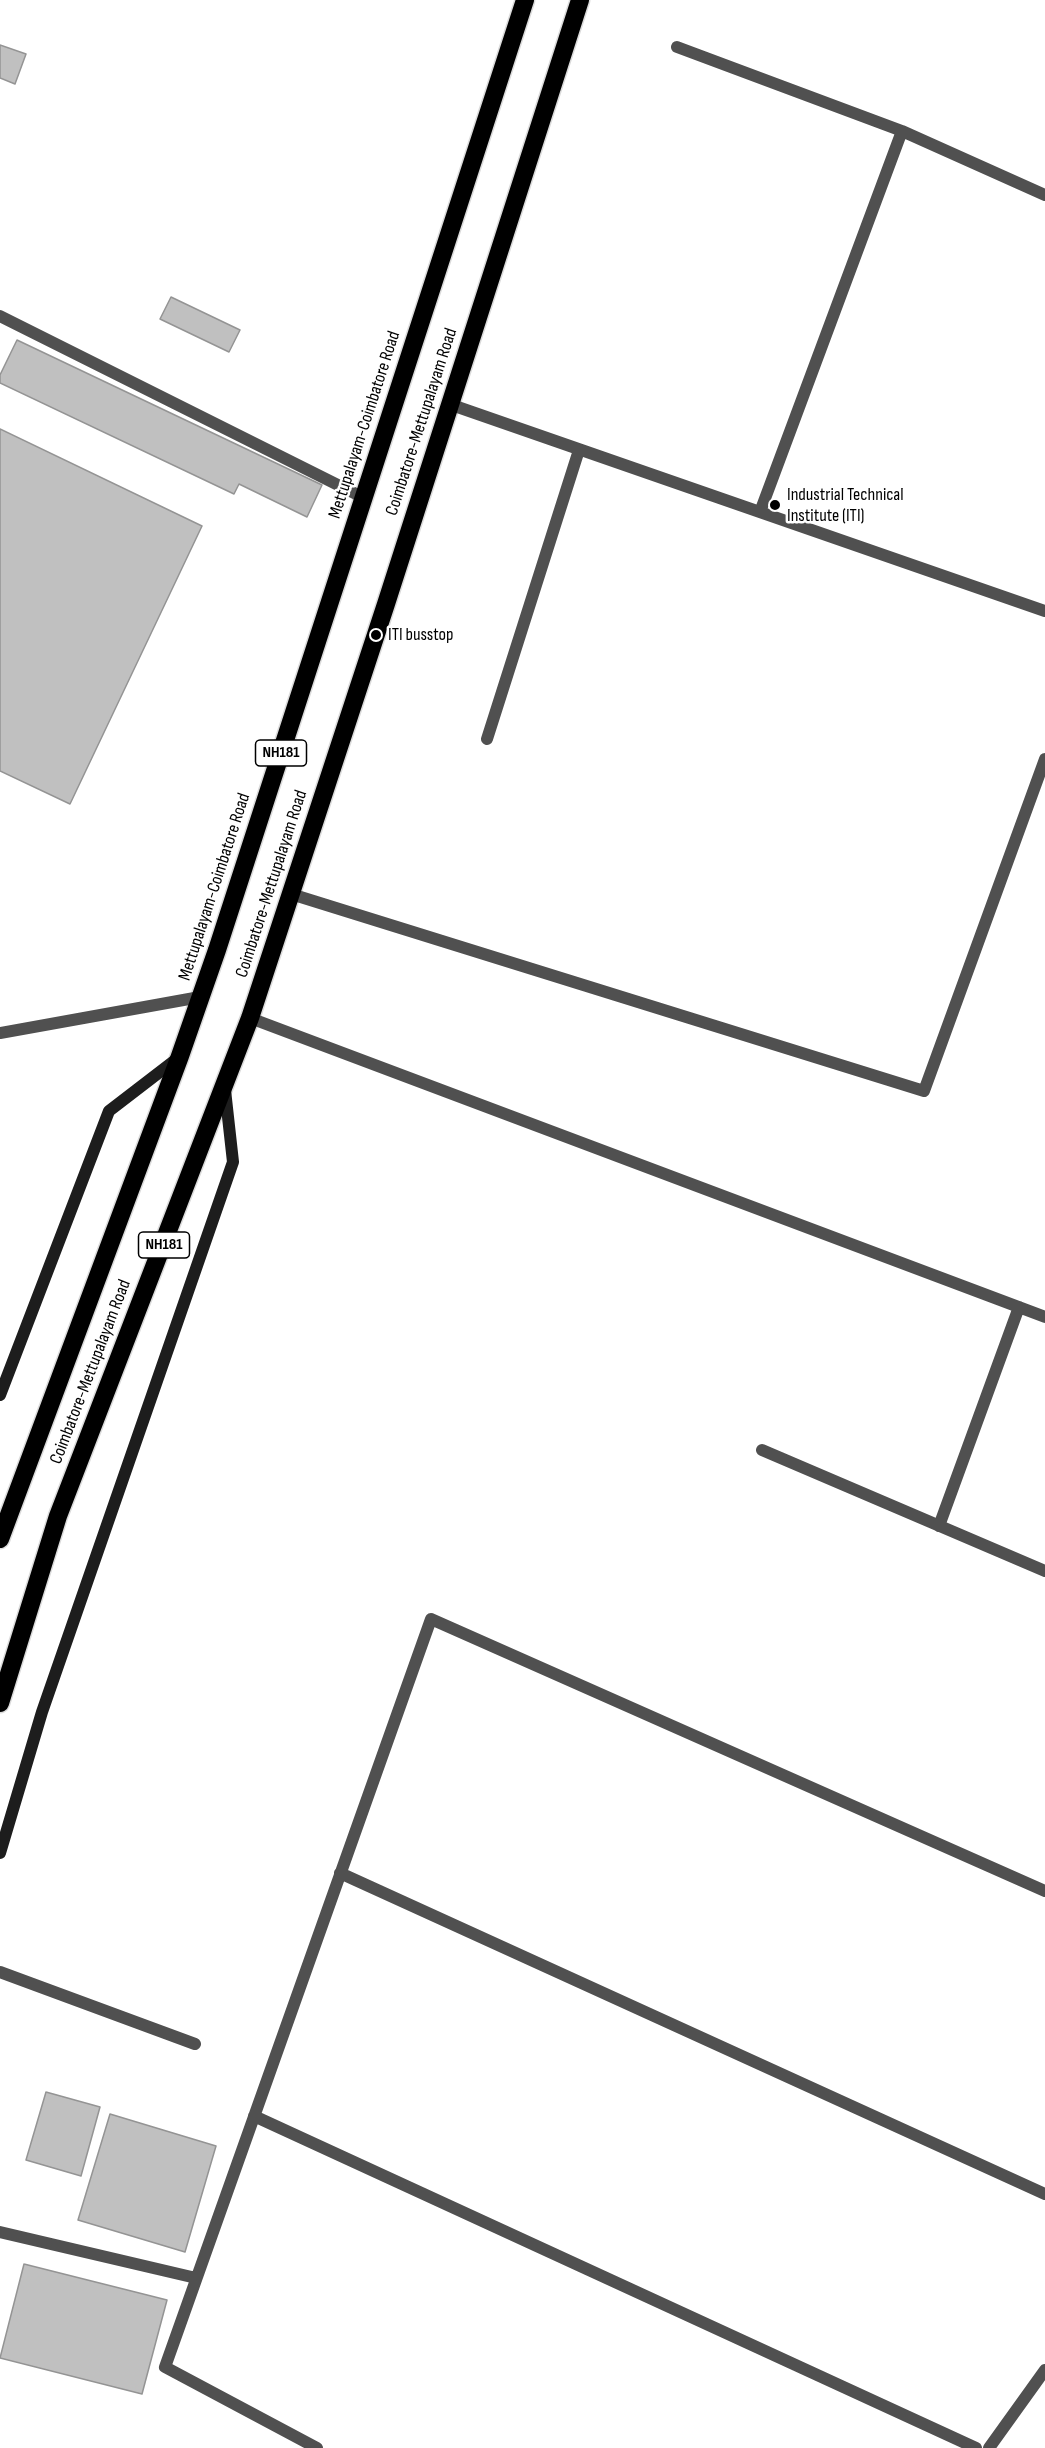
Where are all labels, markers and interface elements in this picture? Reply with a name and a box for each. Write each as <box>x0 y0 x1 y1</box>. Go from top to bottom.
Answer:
street label: Coimbatore-Mettupalayam Road <box>381 326 463 518</box>
street label: Mettupalayam-Coimbatore Road <box>324 329 406 521</box>
place label: Industrial Technical Institute (ITI) <box>787 484 904 526</box>
marker: Industrial Technical Institute (ITI) <box>768 498 782 512</box>
place label: ITI busstop <box>388 624 453 646</box>
marker: ITI busstop <box>369 628 383 642</box>
road number: NH181 <box>256 740 306 766</box>
street label: Coimbatore-Mettupalayam Road <box>231 788 313 980</box>
street label: Mettupalayam-Coimbatore Road <box>174 791 256 983</box>
road number: NH181 <box>138 1232 190 1258</box>
street label: Coimbatore-Mettupalayam Road <box>46 1277 136 1467</box>

